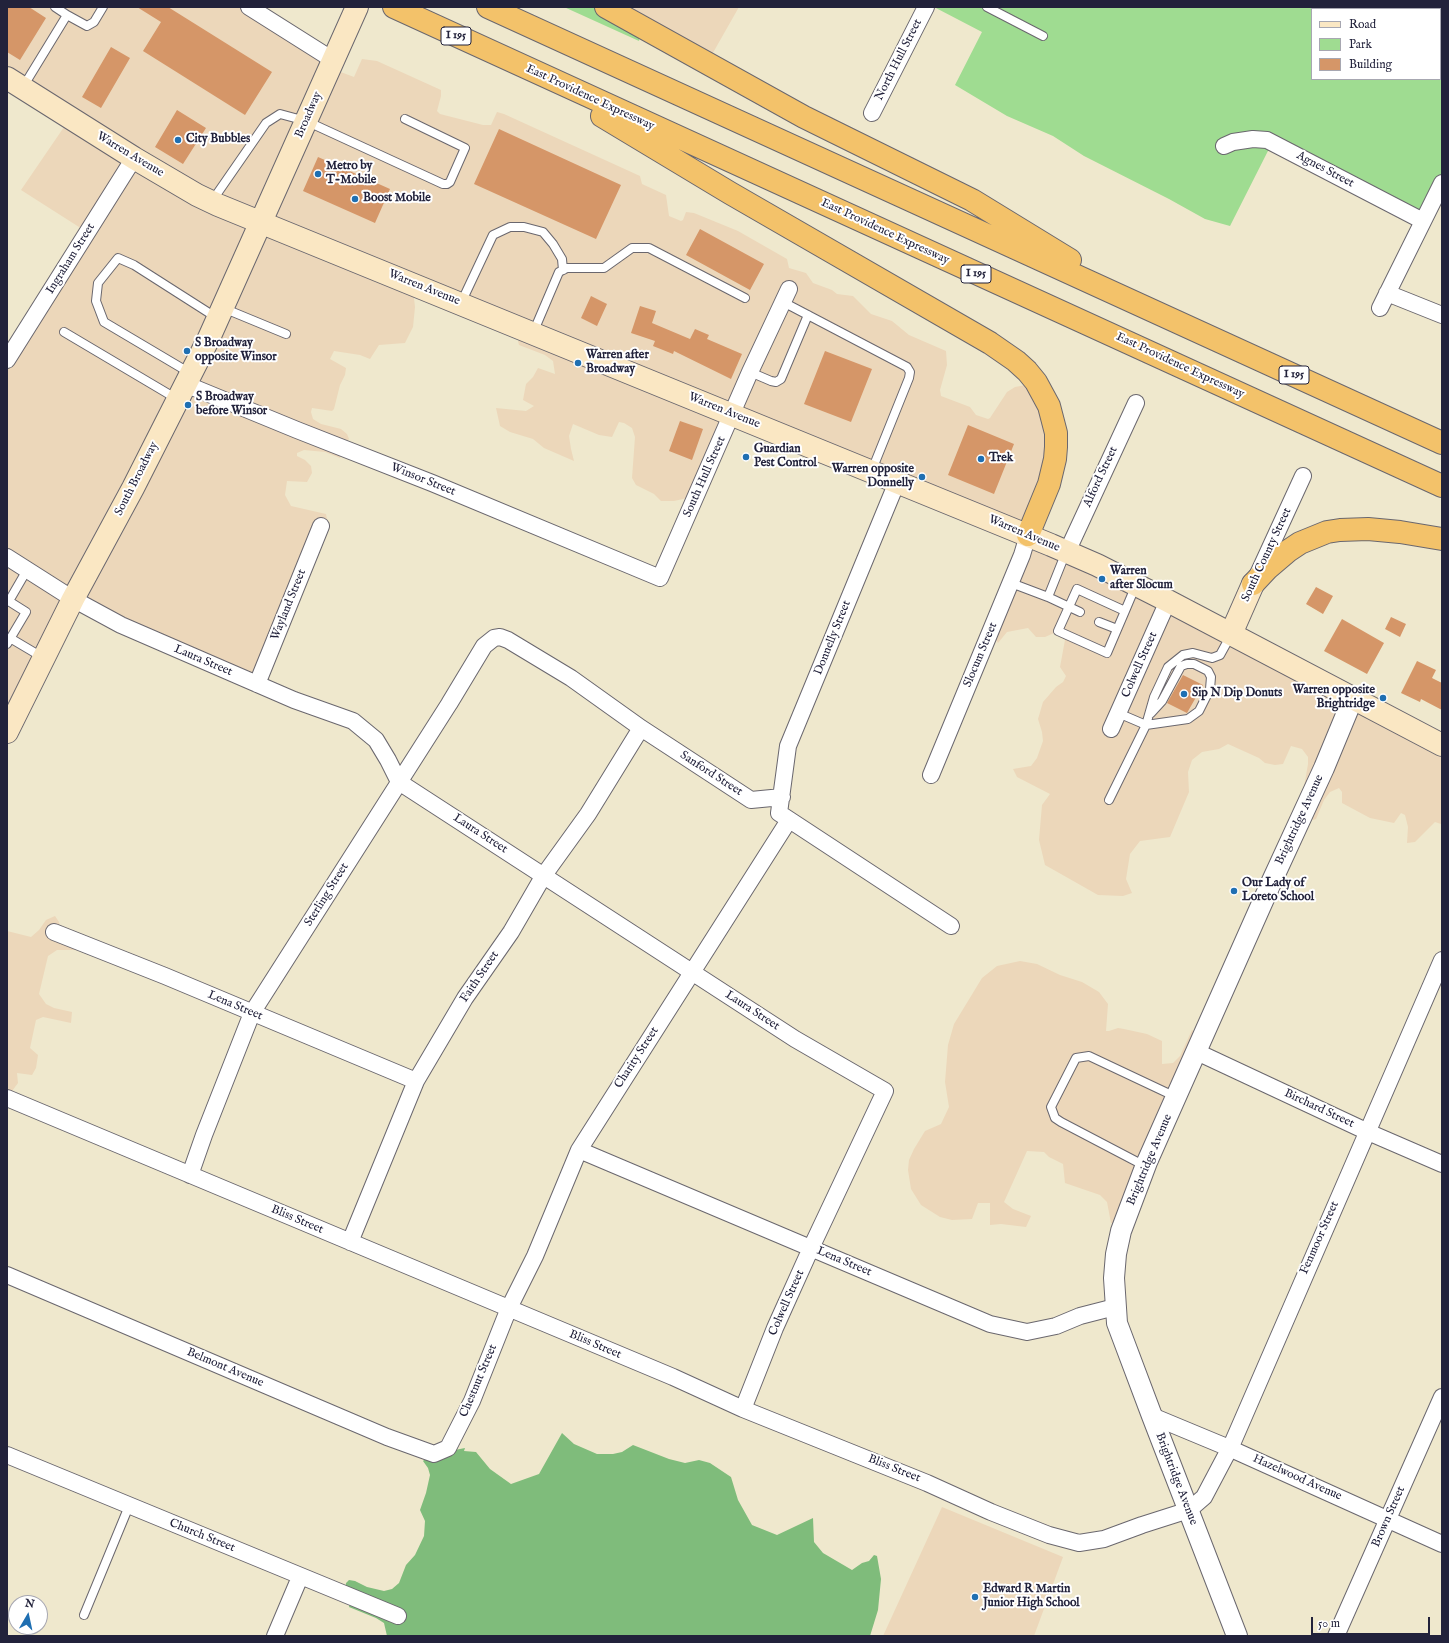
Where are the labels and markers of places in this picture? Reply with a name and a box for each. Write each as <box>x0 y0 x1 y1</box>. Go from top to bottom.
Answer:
place label: City Bubbles <box>186 133 250 147</box>
marker: City Bubbles <box>173 135 183 145</box>
place label: Metro by T-Mobile <box>326 160 376 188</box>
marker: Metro by T-Mobile <box>313 169 323 179</box>
place label: Boost Mobile <box>363 192 431 206</box>
marker: Boost Mobile <box>350 194 360 204</box>
place label: S Broadway opposite Winsor <box>195 337 277 365</box>
marker: S Broadway opposite Winsor <box>182 346 192 356</box>
place label: Warren after Broadway <box>586 349 649 377</box>
marker: Warren after Broadway <box>573 358 583 368</box>
place label: S Broadway before Winsor <box>196 391 267 419</box>
marker: S Broadway before Winsor <box>183 400 193 410</box>
place label: Guardian Pest Control <box>754 443 817 471</box>
marker: Guardian Pest Control <box>741 452 751 462</box>
place label: Trek <box>989 452 1013 466</box>
marker: Trek <box>976 454 986 464</box>
place label: Warren opposite Donnelly <box>832 463 914 491</box>
marker: Warren opposite Donnelly <box>917 472 927 482</box>
place label: Warren after Slocum <box>1110 565 1173 593</box>
marker: Warren after Slocum <box>1097 574 1107 584</box>
place label: Warren opposite Brightridge <box>1293 684 1375 712</box>
place label: Sip N Dip Donuts <box>1192 687 1282 701</box>
marker: Sip N Dip Donuts <box>1179 689 1189 699</box>
marker: Warren opposite Brightridge <box>1378 693 1388 703</box>
place label: Our Lady of Loreto School <box>1242 877 1314 905</box>
marker: Our Lady of Loreto School <box>1229 886 1239 896</box>
place label: Edward R Martin Junior High School <box>983 1583 1080 1611</box>
marker: Edward R Martin Junior High School <box>970 1592 980 1602</box>

